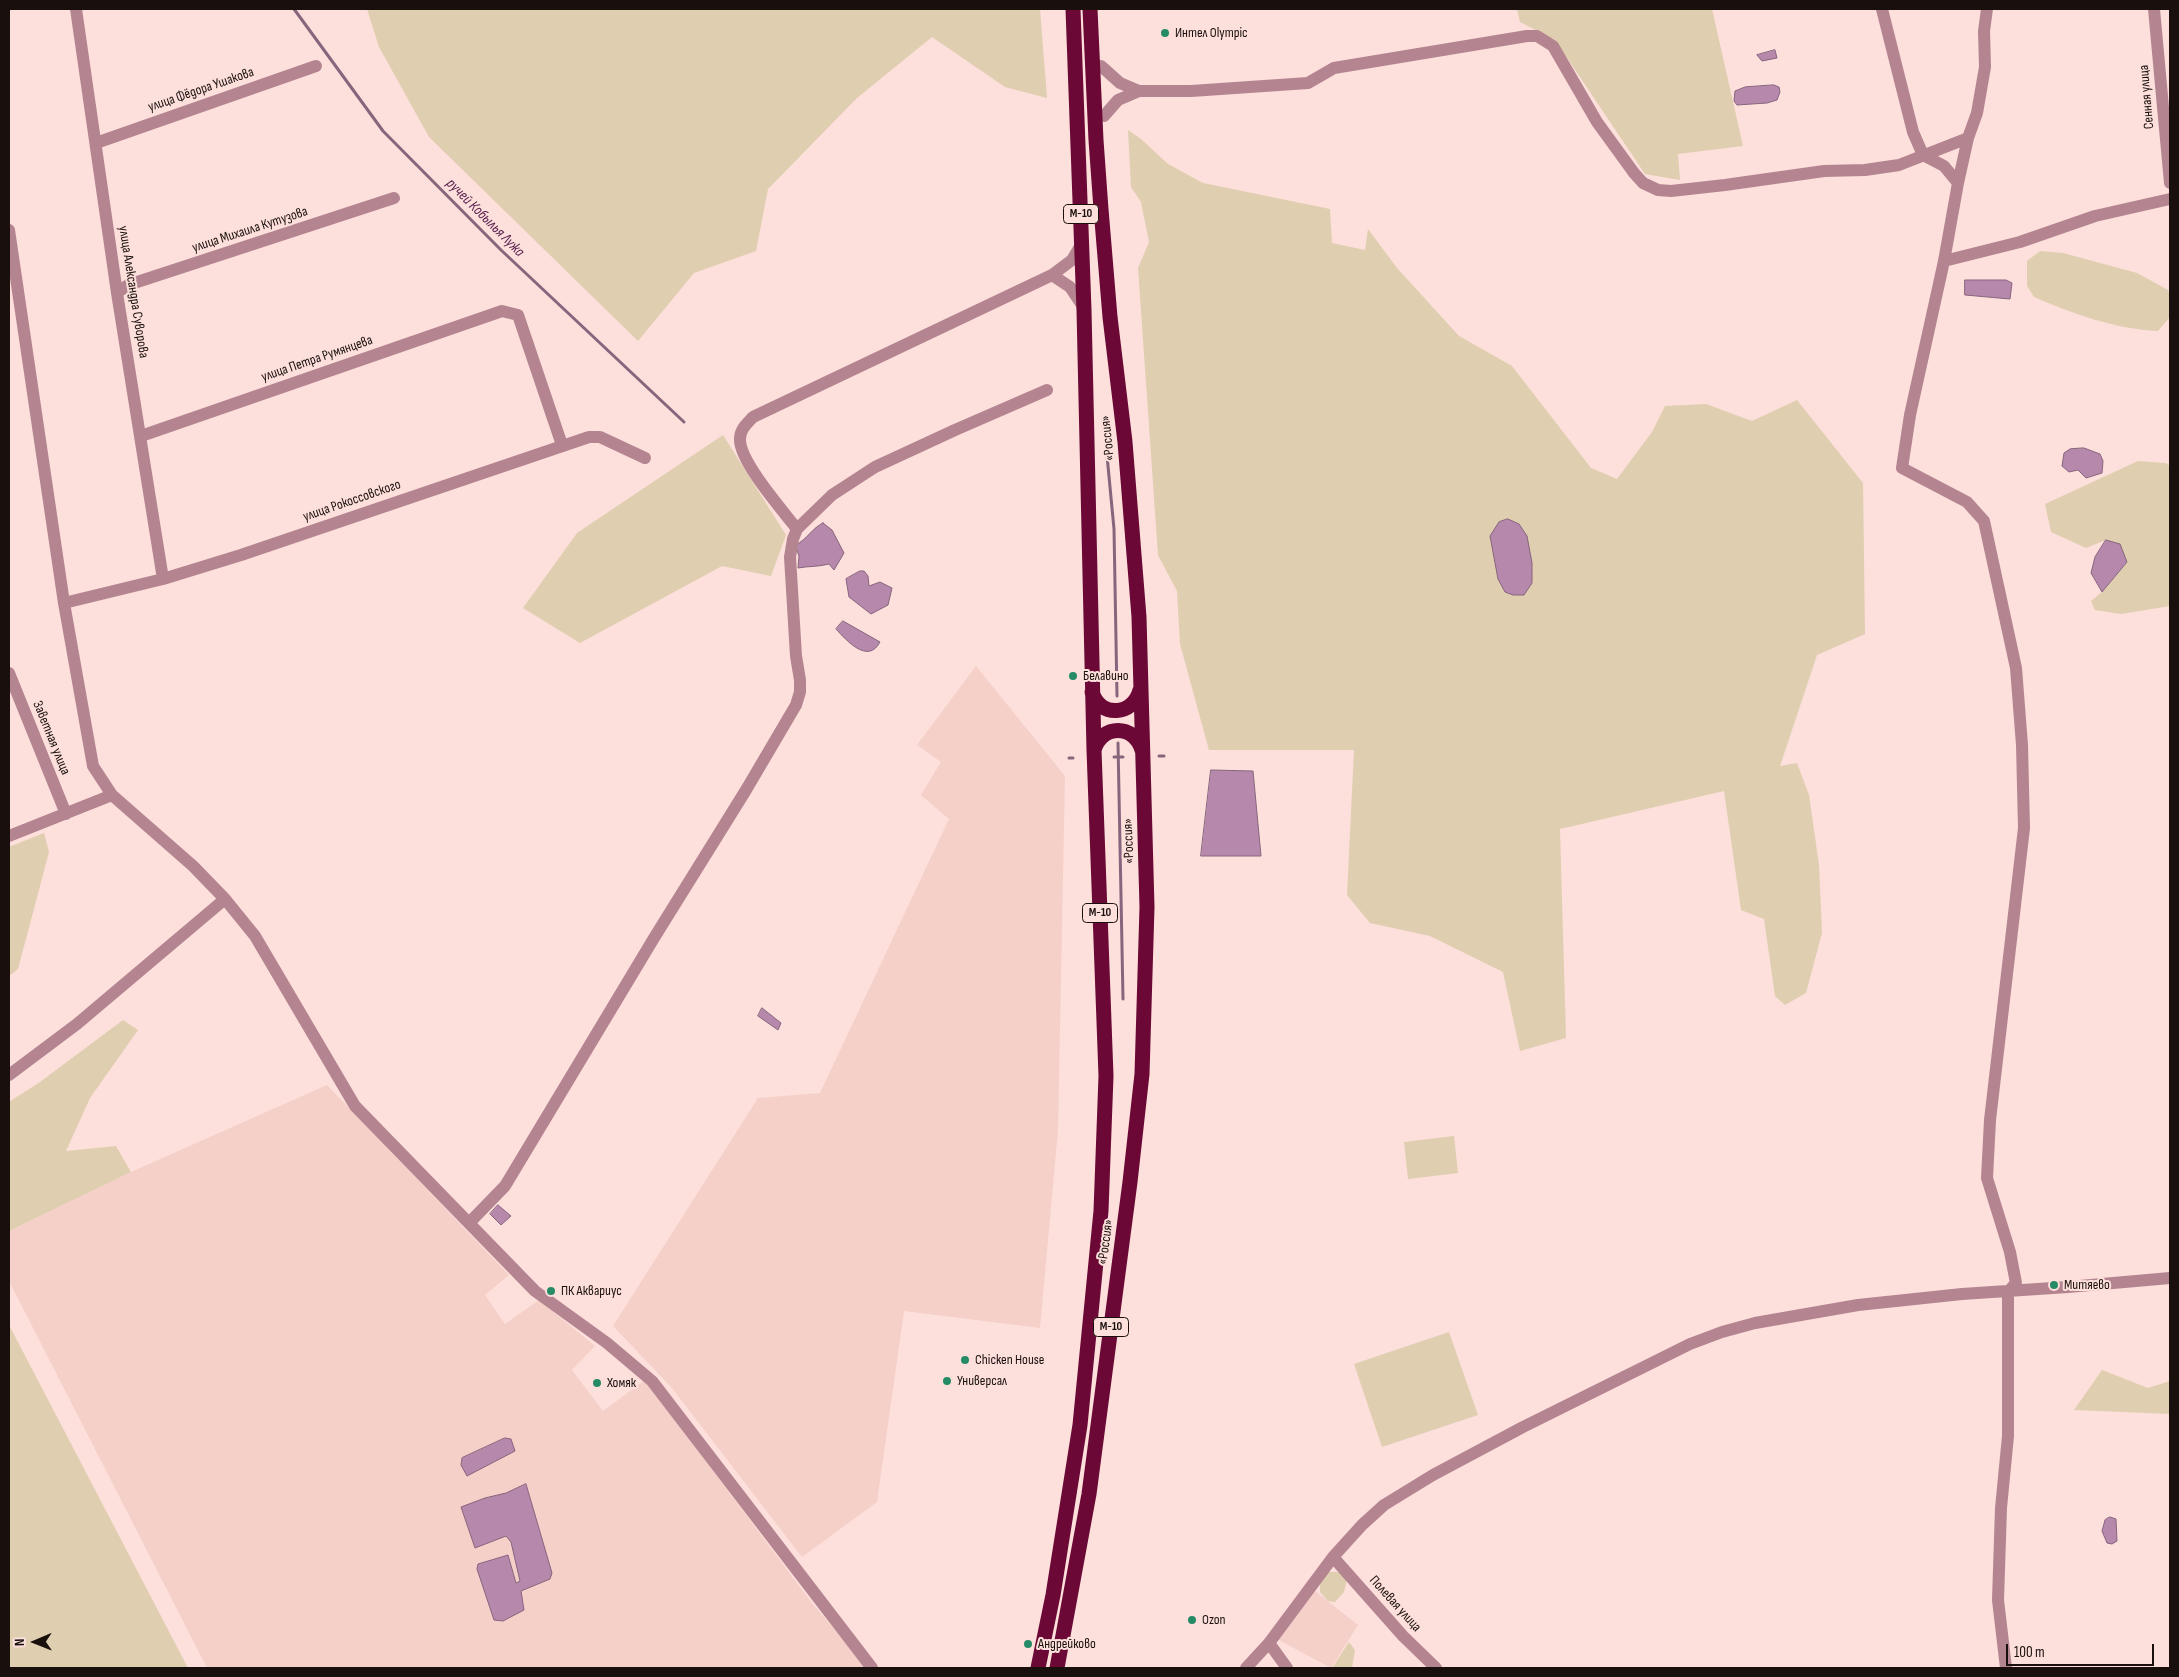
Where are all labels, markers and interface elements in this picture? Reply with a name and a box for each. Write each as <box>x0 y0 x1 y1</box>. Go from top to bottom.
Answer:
place label: Интел Olympic <box>1175 25 1248 41</box>
marker: Интел Olympic <box>1159 27 1171 39</box>
street label: улица Фёдора Ушакова <box>146 64 256 116</box>
street label: Сенная улица <box>2136 64 2158 130</box>
water label: ручей Кобылья Лужа <box>442 175 528 261</box>
street label: улица Михаила Кутузова <box>190 203 310 257</box>
road number: М-10 <box>1064 204 1098 223</box>
street label: улица Александра Суворова <box>114 225 152 359</box>
street label: улица Петра Румянцева <box>259 332 375 386</box>
street label: «Россия» <box>1097 415 1119 461</box>
street label: улица Рокоссовского <box>301 476 403 526</box>
place label: Белавино <box>1083 668 1129 684</box>
marker: Белавино <box>1067 670 1079 682</box>
street label: Заветная улица <box>29 699 73 777</box>
street label: «Россия» <box>1120 818 1138 864</box>
road number: М-10 <box>1082 904 1118 922</box>
street label: «Россия» <box>1095 1218 1117 1266</box>
place label: Митяево <box>2064 1277 2110 1293</box>
marker: Митяево <box>2048 1279 2060 1291</box>
place label: ПК Аквариус <box>561 1283 622 1299</box>
marker: ПК Аквариус <box>545 1285 557 1297</box>
road number: М-10 <box>1094 1318 1128 1336</box>
place label: Chicken House <box>975 1352 1044 1368</box>
marker: Chicken House <box>959 1354 971 1366</box>
place label: Универсал <box>957 1373 1007 1389</box>
place label: Хомяк <box>607 1375 636 1391</box>
marker: Универсал <box>941 1375 953 1387</box>
marker: Хомяк <box>591 1377 603 1389</box>
street label: Полевая улица <box>1365 1572 1425 1636</box>
place label: Ozon <box>1202 1612 1226 1628</box>
marker: Ozon <box>1186 1614 1198 1626</box>
north arrow <box>10 1617 60 1667</box>
scale bar <box>2009 1634 2156 1666</box>
place label: Андрейково <box>1038 1636 1096 1652</box>
text: N <box>11 1638 28 1646</box>
marker: Андрейково <box>1022 1638 1034 1650</box>
text: 100 m <box>2014 1643 2045 1662</box>

